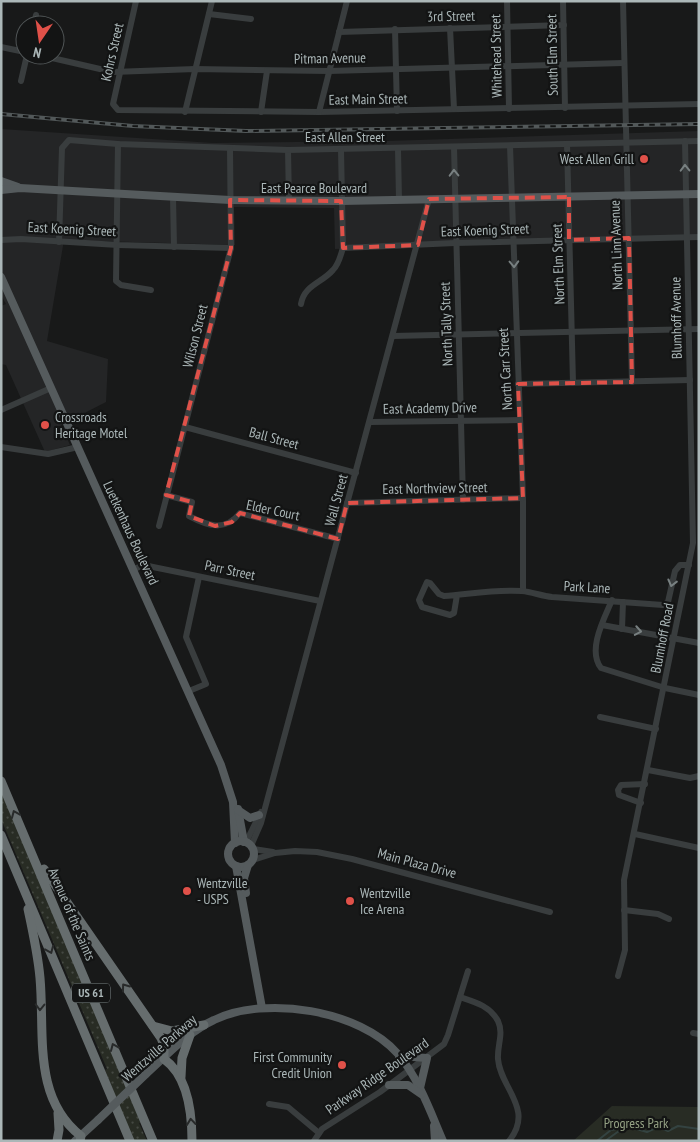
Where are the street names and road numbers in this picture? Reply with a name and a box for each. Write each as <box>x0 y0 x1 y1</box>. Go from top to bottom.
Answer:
street label: 3rd Street <box>427 7 475 25</box>
street label: Whitehead Street <box>486 14 506 98</box>
street label: South Elm Street <box>542 14 562 96</box>
street label: Kohrs Street <box>97 21 127 83</box>
street label: Pitman Avenue <box>294 48 366 68</box>
street label: East Main Street <box>328 89 408 109</box>
street label: East Allen Street <box>305 128 385 146</box>
street label: East Pearce Boulevard <box>261 179 367 197</box>
street label: North Linn Avenue <box>605 200 627 290</box>
street label: East Koenig Street <box>27 218 117 240</box>
street label: East Koenig Street <box>440 219 530 241</box>
street label: North Elm Street <box>548 223 568 305</box>
street label: Blumhoff Avenue <box>666 276 686 359</box>
street label: North Tally Street <box>436 281 456 366</box>
street label: Wilson Street <box>178 302 212 370</box>
street label: North Carr Street <box>494 327 516 411</box>
street label: East Academy Drive <box>383 398 477 418</box>
street label: Ball Street <box>247 423 301 453</box>
street label: Wall Street <box>320 472 352 528</box>
street label: Luetkenhaus Boulevard <box>99 478 163 588</box>
street label: East Northview Street <box>382 478 488 498</box>
street label: Elder Court <box>245 496 301 524</box>
street label: Parr Street <box>203 556 257 584</box>
street label: Park Lane <box>563 577 611 597</box>
street label: Blumhoff Road <box>646 601 678 675</box>
street label: Main Plaza Drive <box>376 844 459 882</box>
street label: Avenue of the Saints <box>44 865 100 963</box>
road number: US 61 <box>72 984 110 1002</box>
street label: Wentzville Parkway <box>118 1010 201 1085</box>
street label: Parkway Ridge Boulevard <box>322 1034 432 1118</box>

